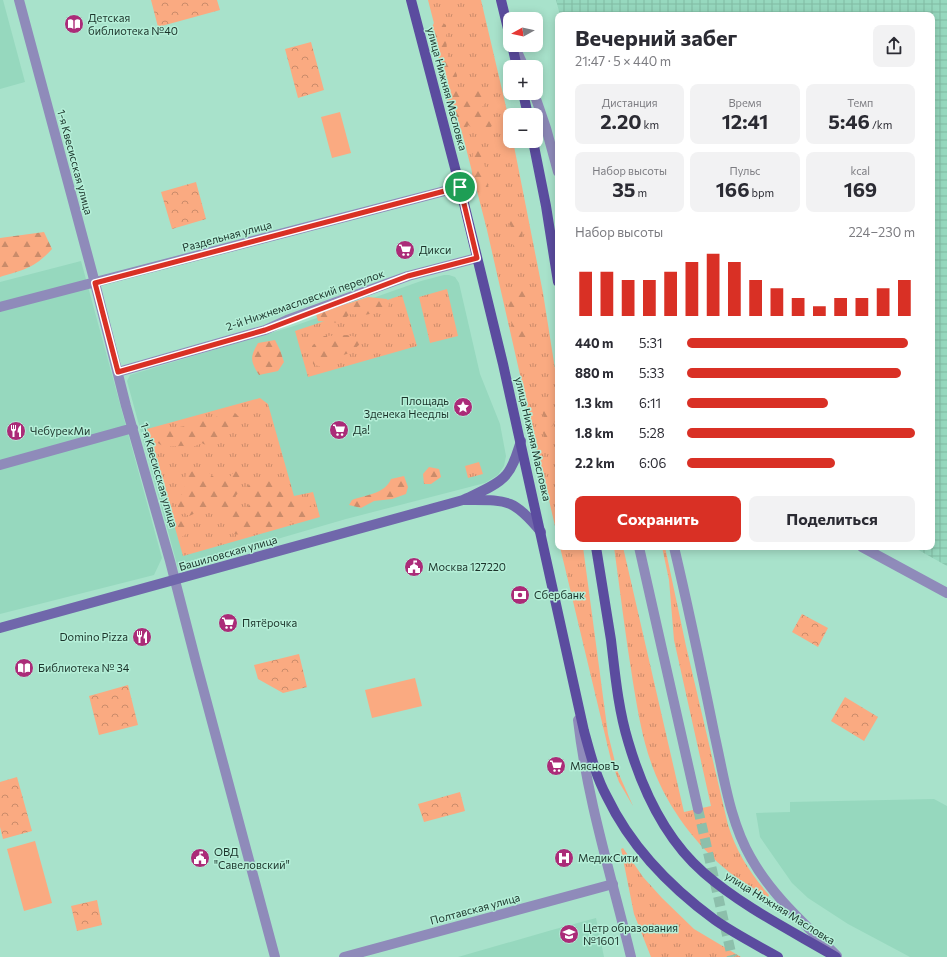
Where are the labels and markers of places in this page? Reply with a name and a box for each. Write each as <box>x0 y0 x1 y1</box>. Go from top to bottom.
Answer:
place label: Детская библиотека №40 <box>88 11 178 37</box>
library icon: Детская библиотека №40 <box>63 13 85 35</box>
pin <box>443 170 477 204</box>
supermarket icon: Дикси <box>394 239 416 261</box>
place label: Дикси <box>419 243 451 256</box>
place label: Площадь Зденека Неедлы <box>364 394 449 420</box>
place icon: Площадь Зденека Неедлы <box>452 396 474 418</box>
supermarket icon: Да! <box>328 419 350 441</box>
restaurant icon: ЧебурекМи <box>5 420 27 442</box>
place label: Да! <box>353 423 370 436</box>
place label: ЧебурекМи <box>30 424 90 437</box>
public building icon: Москва 127220 <box>403 556 425 578</box>
place label: Москва 127220 <box>428 560 506 573</box>
bank icon: Сбербанк <box>509 584 531 606</box>
place label: Сбербанк <box>534 588 585 601</box>
supermarket icon: Пятёрочка <box>217 612 239 634</box>
place label: Пятёрочка <box>242 616 297 629</box>
restaurant icon: Domino Pizza <box>131 626 153 648</box>
place label: Domino Pizza <box>60 630 128 643</box>
library icon: Библиотека № 34 <box>13 657 35 679</box>
place label: Библиотека № 34 <box>38 661 130 674</box>
supermarket icon: МясновЪ <box>545 755 567 777</box>
place label: МясновЪ <box>570 759 619 772</box>
place label: ОВД "Савеловский" <box>214 845 290 871</box>
public building icon: ОВД "Савеловский" <box>189 847 211 869</box>
hospital icon: МедикСити <box>553 847 575 869</box>
place label: МедикСити <box>578 851 638 864</box>
place label: Цетр образования №1601 <box>583 921 678 947</box>
school or university icon: Цетр образования №1601 <box>558 923 580 945</box>

